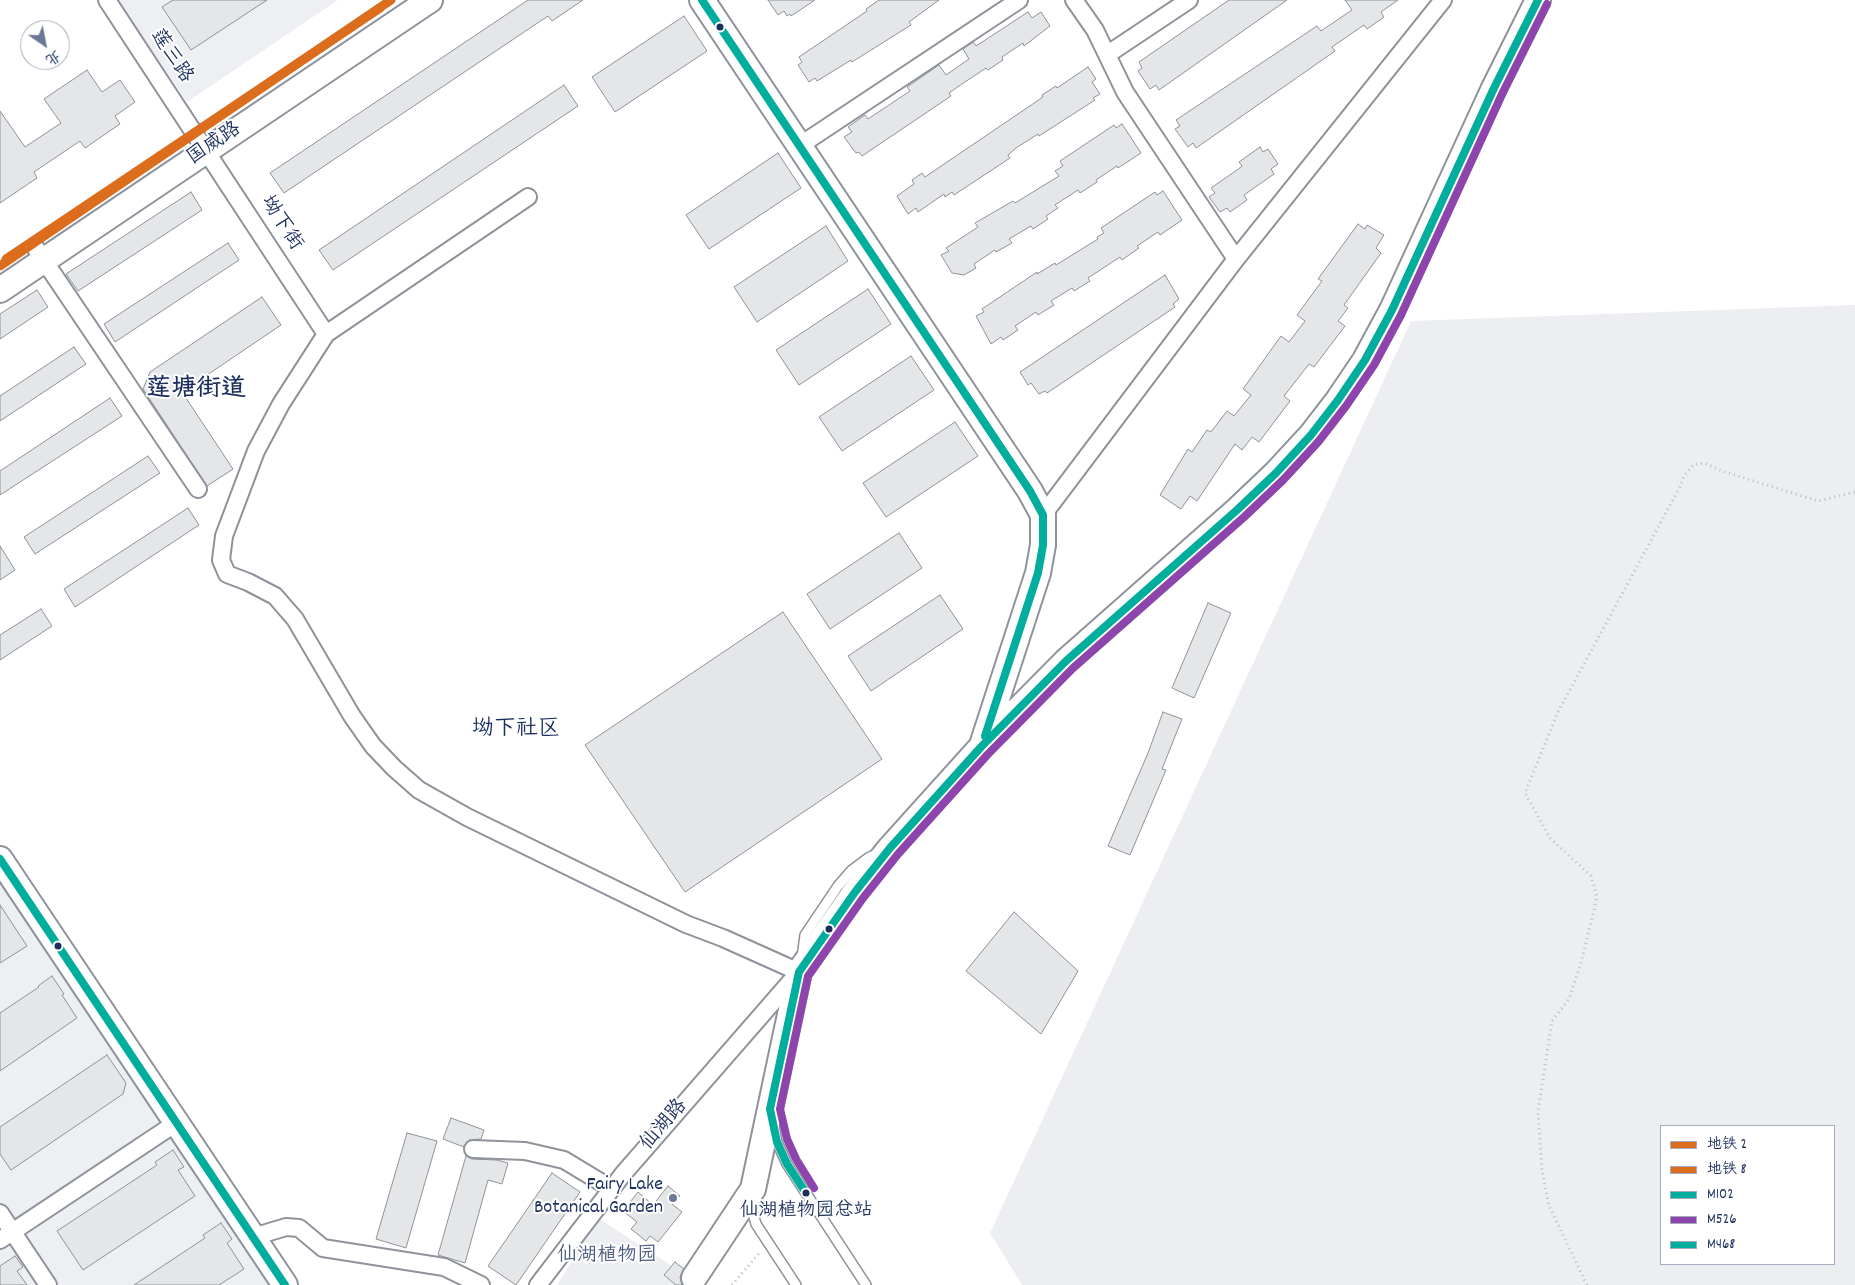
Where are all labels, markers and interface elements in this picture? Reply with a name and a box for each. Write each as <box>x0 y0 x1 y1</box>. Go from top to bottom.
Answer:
north arrow <box>20 20 70 70</box>
unlabelled marker <box>715 22 725 32</box>
street label: 莲三路 <box>143 25 197 89</box>
text: 北 <box>41 45 64 69</box>
street label: 国威路 <box>183 118 247 172</box>
street label: 坳下街 <box>254 192 306 256</box>
district label: 莲塘街道 <box>146 377 246 407</box>
district label: 坳下社区 <box>472 718 560 744</box>
unlabelled marker <box>824 924 834 934</box>
unlabelled marker <box>53 941 63 951</box>
street label: 仙湖路 <box>636 1095 694 1157</box>
legend <box>1660 1125 1835 1265</box>
text: 地铁 2 <box>1707 1134 1747 1156</box>
text: 地铁 8 <box>1707 1159 1746 1181</box>
place label: Fairy Lake Botanical Garden <box>534 1174 663 1221</box>
text: M102 <box>1707 1184 1734 1206</box>
marker: 仙湖植物园总站 <box>801 1188 811 1198</box>
marker: Fairy Lake Botanical Garden <box>667 1192 679 1204</box>
place label: 仙湖植物园总站 <box>740 1201 872 1223</box>
text: M526 <box>1707 1209 1737 1231</box>
text: M468 <box>1707 1234 1735 1256</box>
park label: 仙湖植物园 <box>557 1245 657 1269</box>

